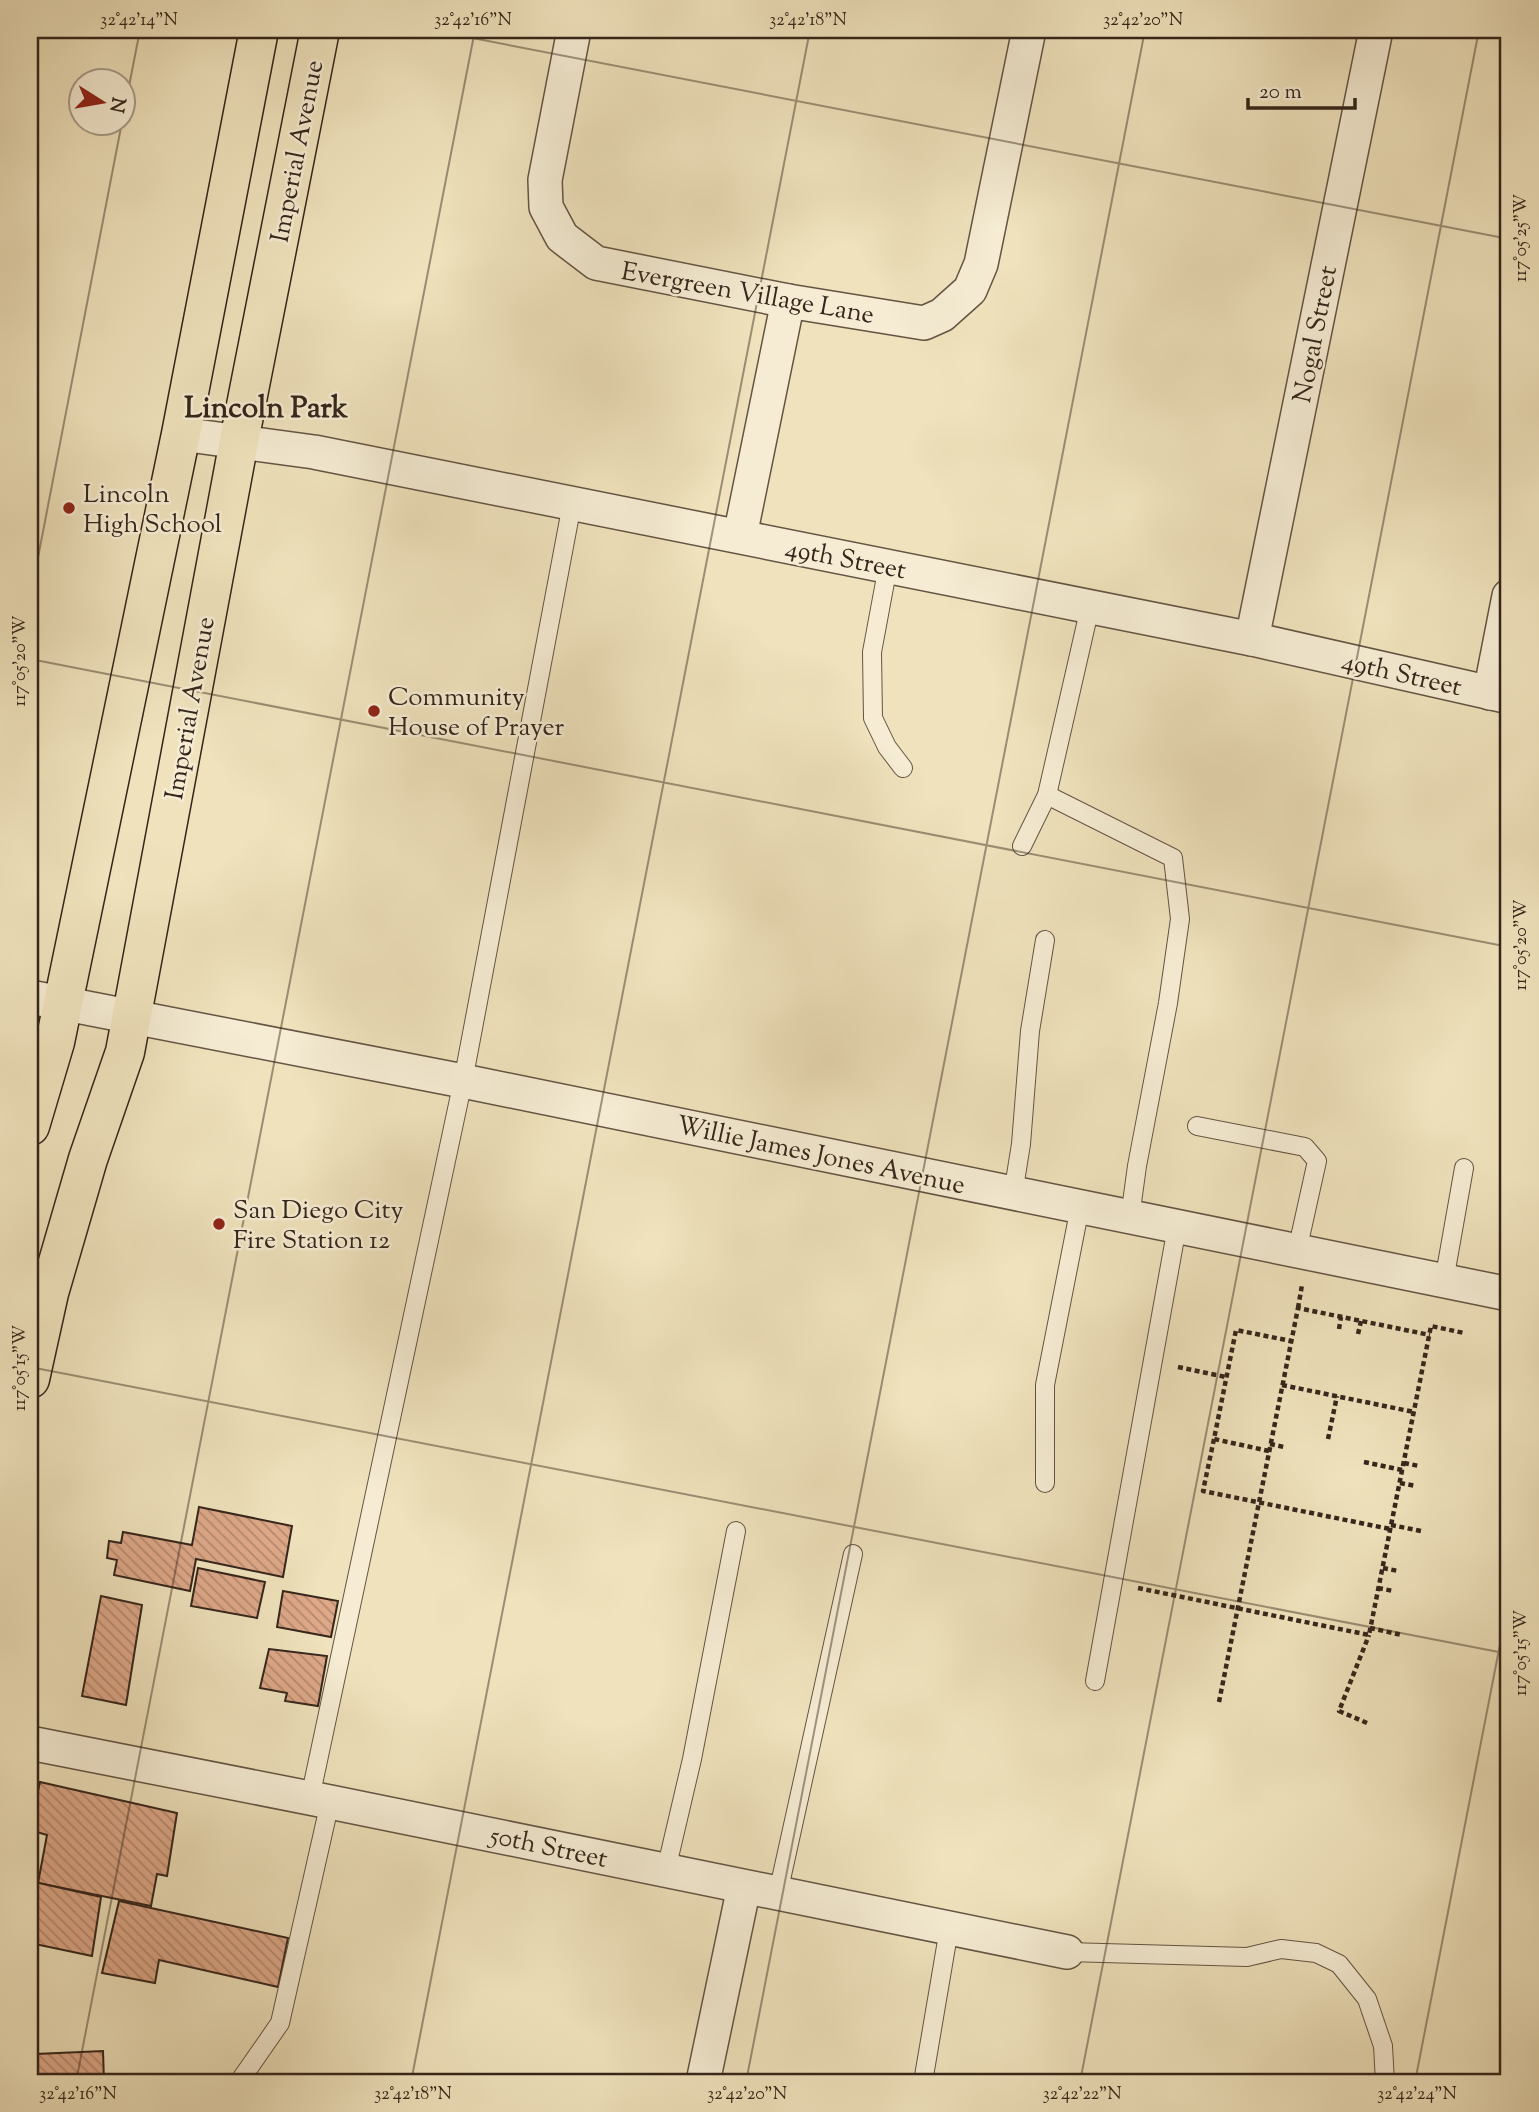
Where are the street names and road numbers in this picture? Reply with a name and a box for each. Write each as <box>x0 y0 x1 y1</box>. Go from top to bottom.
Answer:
street label: Imperial Avenue <box>263 57 334 246</box>
street label: Evergreen Village Lane <box>618 254 877 335</box>
street label: Nogal Street <box>1285 263 1348 406</box>
street label: 49th Street <box>782 531 909 590</box>
street label: Imperial Avenue <box>157 614 226 803</box>
street label: 49th Street <box>1338 644 1465 707</box>
street label: Willie James Jones Avenue <box>673 1108 968 1205</box>
street label: 50th Street <box>484 1818 611 1879</box>

